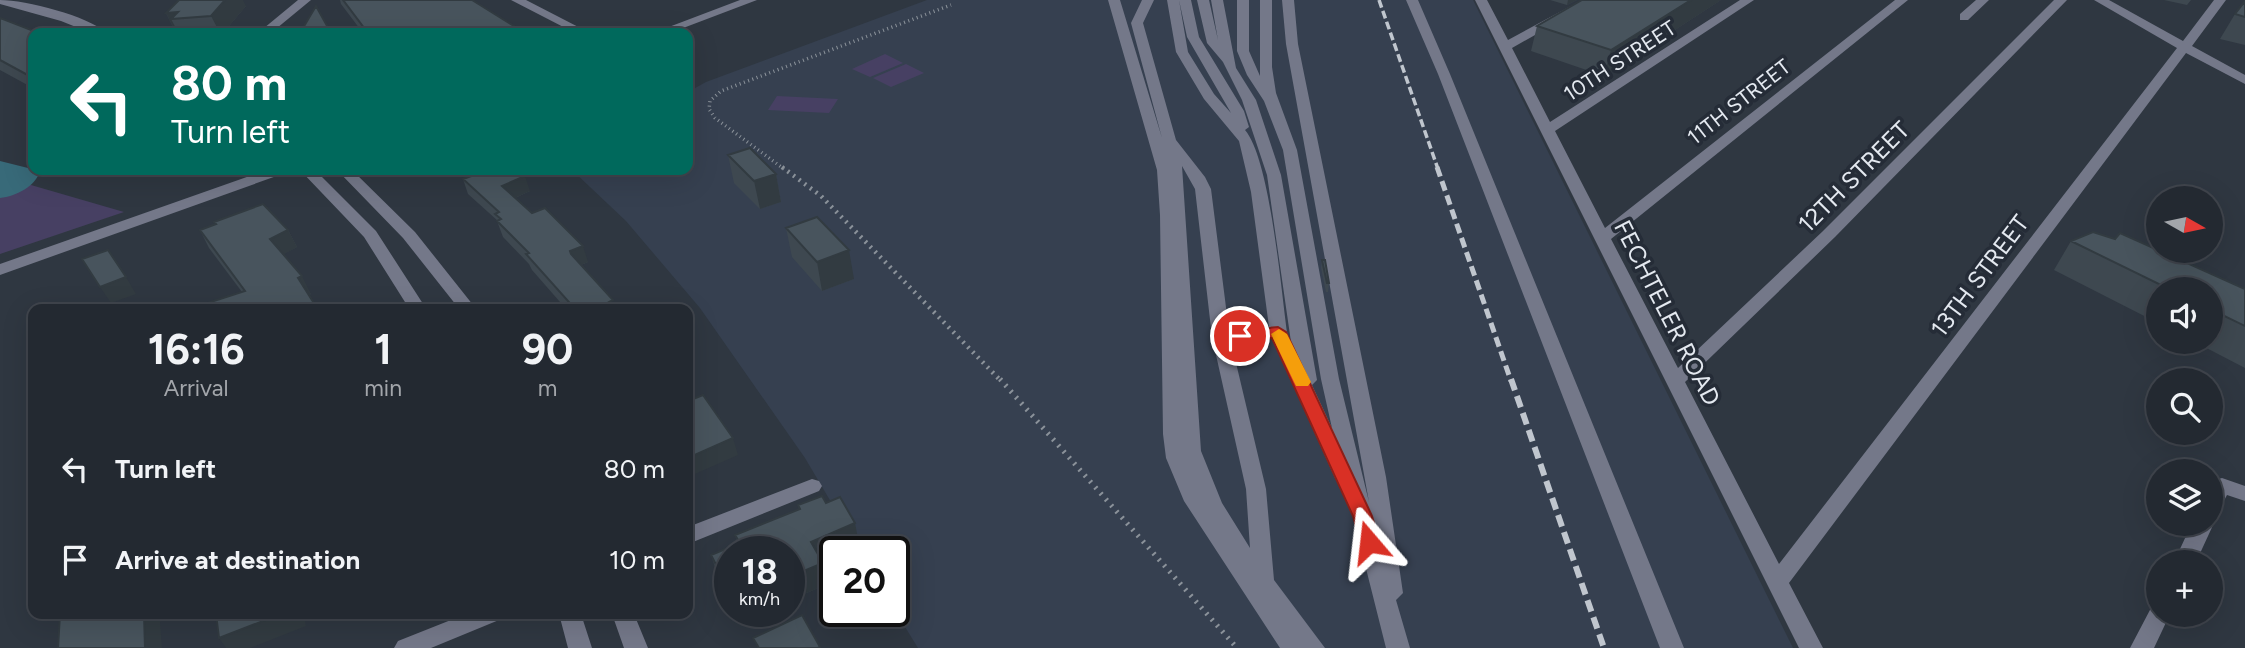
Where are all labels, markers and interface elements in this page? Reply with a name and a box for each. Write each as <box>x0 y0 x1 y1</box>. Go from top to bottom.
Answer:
street label: 10TH STREET <box>1559 15 1681 106</box>
text: 80 m <box>171 53 287 112</box>
street label: 11TH STREET <box>1682 53 1796 150</box>
icon: left <box>56 56 147 147</box>
text: Turn left <box>171 113 290 151</box>
street label: 12TH STREET <box>1792 115 1915 238</box>
north arrow <box>2146 186 2222 262</box>
map controls <box>2146 186 2223 627</box>
street label: 13TH STREET <box>1924 209 2035 342</box>
street label: FECHTELER ROAD <box>1608 215 1727 410</box>
button: sound <box>2146 277 2223 354</box>
pin <box>1210 306 1270 366</box>
icon: arrive <box>1221 317 1259 355</box>
text: 16:16 <box>148 324 245 375</box>
text: 1 <box>374 324 392 375</box>
text: 90 <box>522 324 573 375</box>
button: search <box>2146 368 2223 445</box>
text: Arrival <box>164 374 229 402</box>
text: min <box>364 374 402 402</box>
text: m <box>538 374 557 402</box>
icon: left <box>56 450 94 488</box>
text: Turn left <box>115 453 216 485</box>
text: 80 m <box>604 453 665 485</box>
button: layers <box>2146 459 2223 536</box>
position arrow <box>1332 505 1406 579</box>
speed limit sign: 20 <box>819 536 910 627</box>
icon: arrive <box>56 541 94 579</box>
text: Arrive at destination <box>115 544 360 576</box>
text: 10 m <box>609 544 665 576</box>
button: + <box>2146 550 2223 627</box>
text: 18 <box>741 551 778 593</box>
text: km/h <box>739 588 780 610</box>

